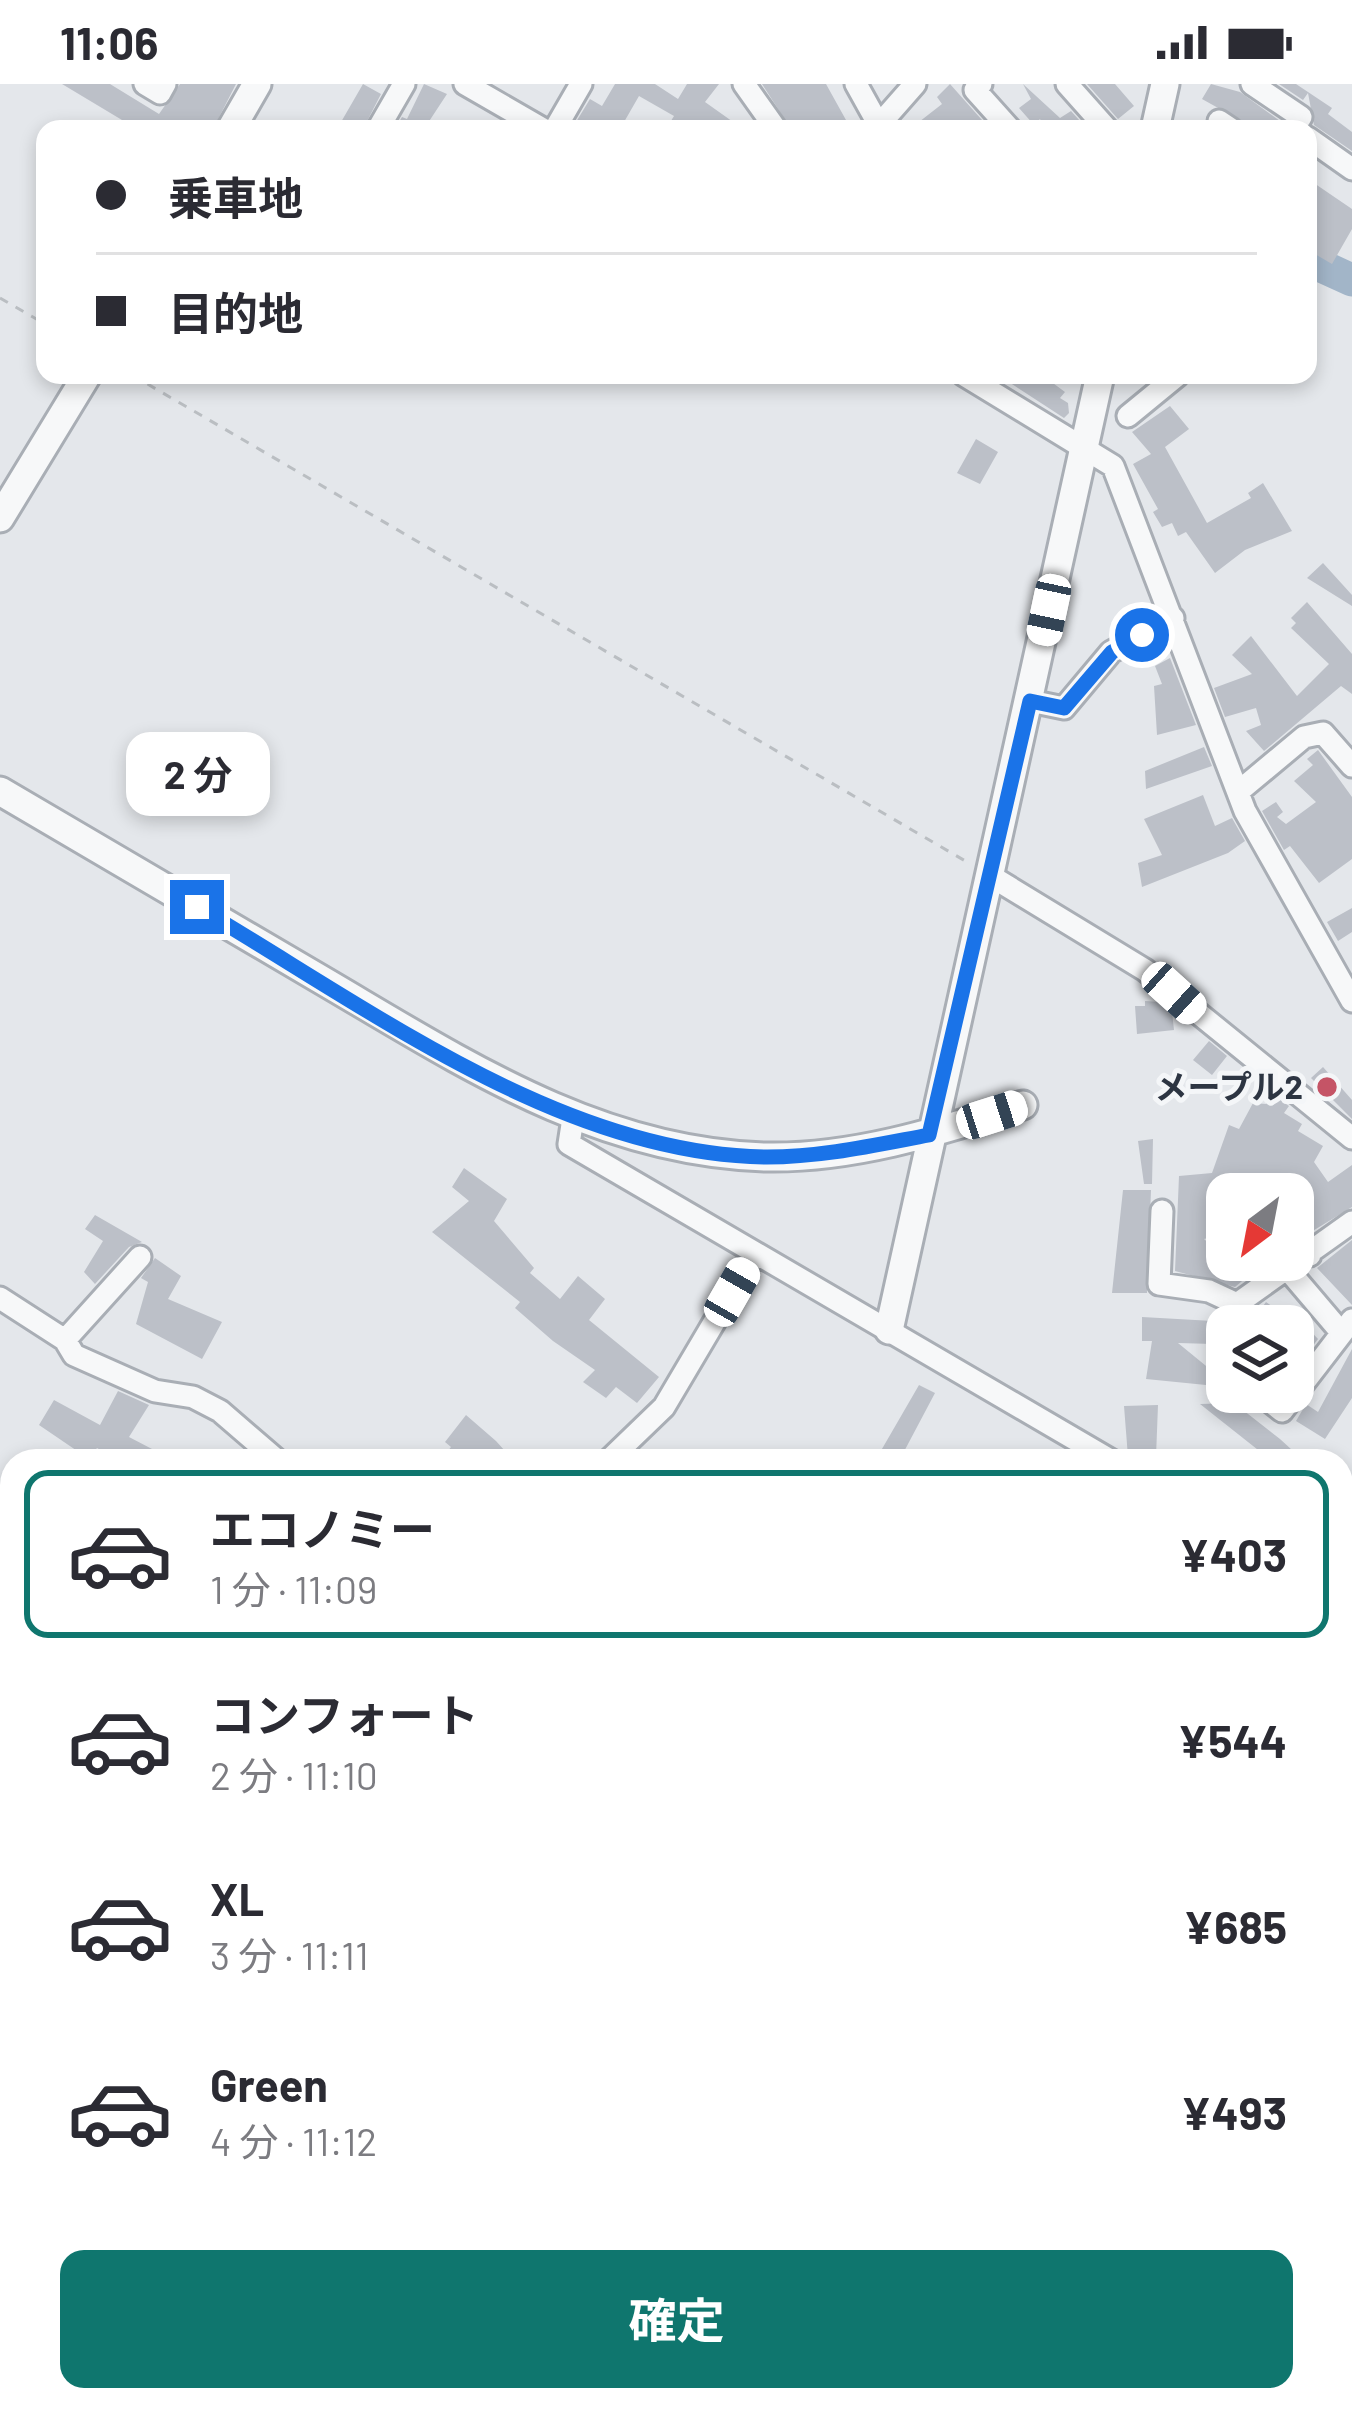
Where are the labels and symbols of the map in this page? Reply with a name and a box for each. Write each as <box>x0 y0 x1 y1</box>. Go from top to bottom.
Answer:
car <box>1024 571 1074 649</box>
route start <box>1115 608 1169 662</box>
callout: 2 分 <box>125 733 269 817</box>
route end <box>170 880 224 934</box>
car <box>1135 956 1213 1030</box>
place label: メープル2 <box>1155 1066 1303 1106</box>
marker: メープル2 <box>1314 1074 1340 1100</box>
car <box>952 1087 1032 1143</box>
north arrow <box>1206 1173 1314 1281</box>
car <box>698 1252 766 1332</box>

